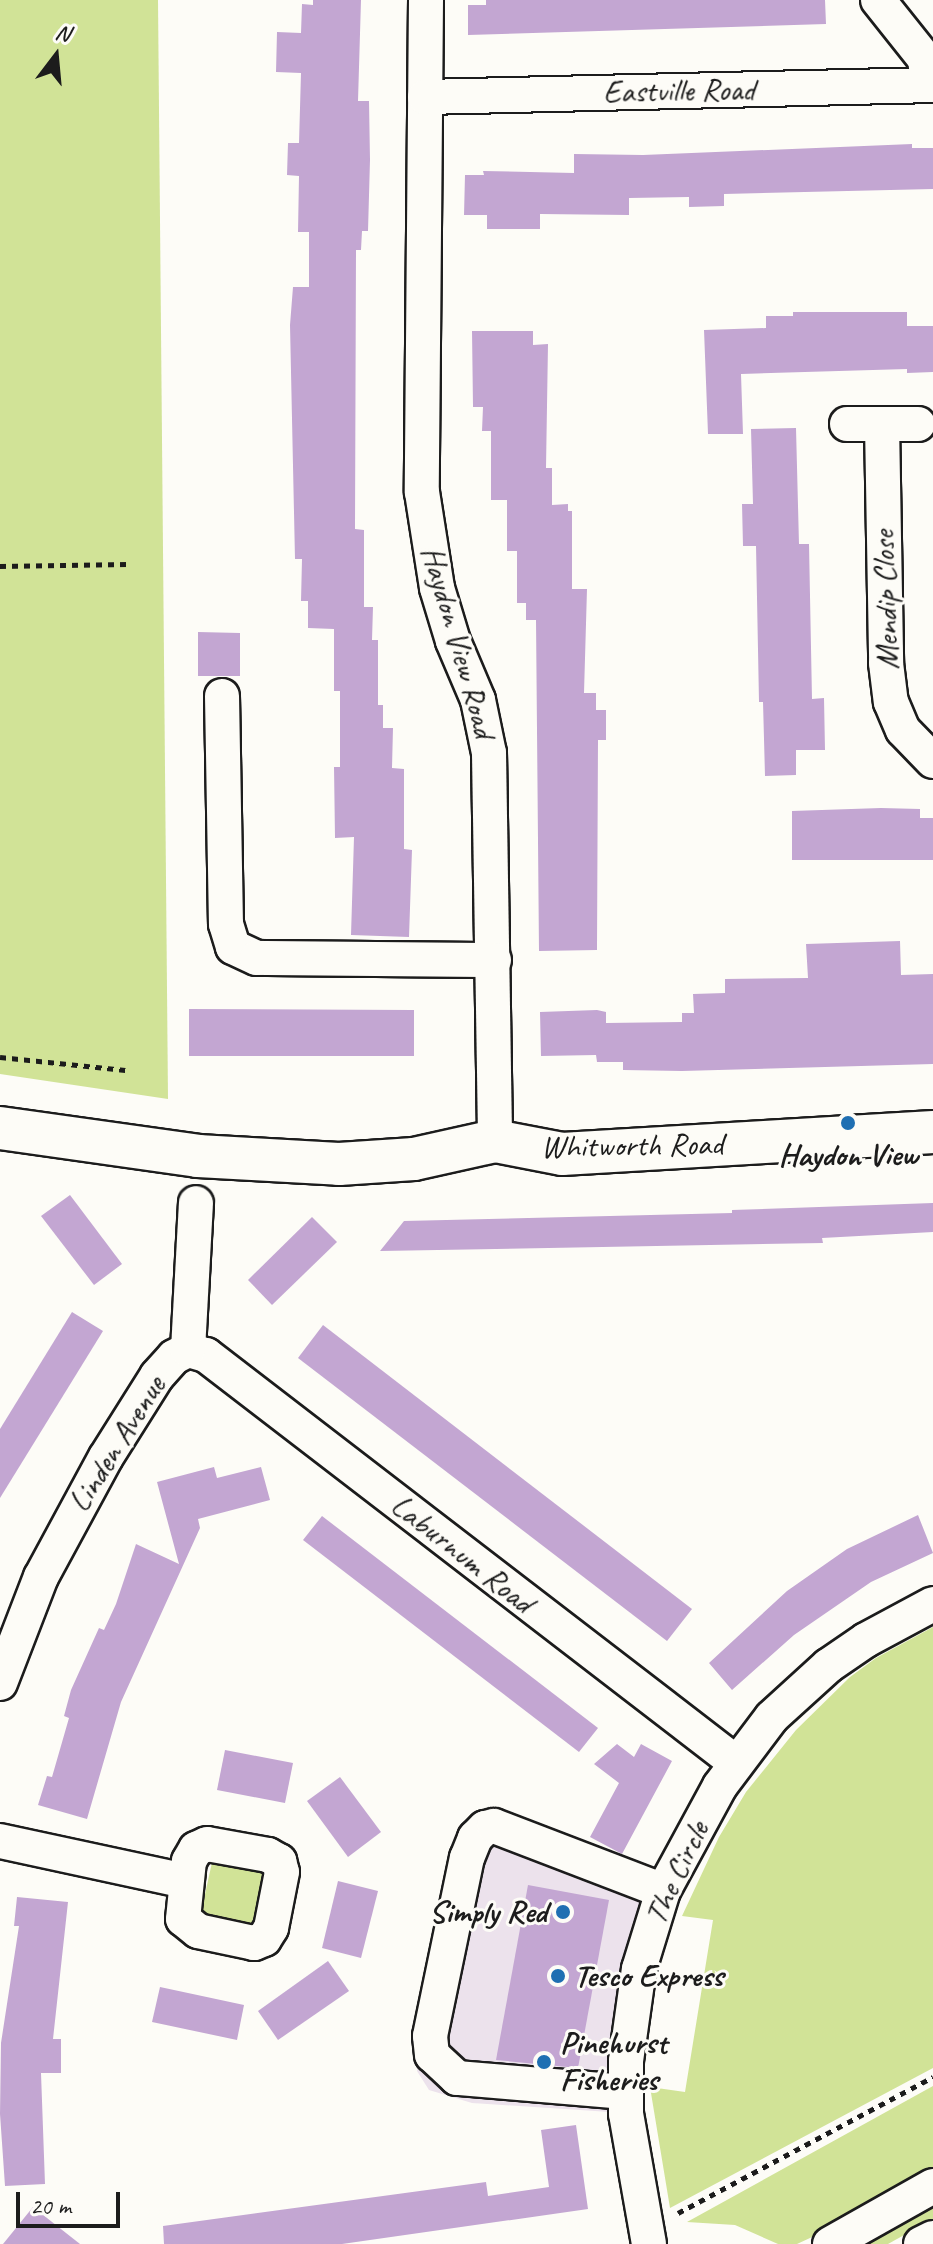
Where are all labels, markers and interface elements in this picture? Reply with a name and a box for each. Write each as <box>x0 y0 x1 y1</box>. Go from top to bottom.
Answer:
north arrow <box>16 16 96 96</box>
text: N <box>52 18 73 48</box>
street label: Eastville Road <box>603 70 755 112</box>
street label: Mendip Close <box>864 530 908 670</box>
street label: Haydon View Road <box>412 541 504 743</box>
marker: Haydon View <box>839 1114 857 1132</box>
street label: Whitworth Road <box>541 1125 723 1167</box>
place label: Haydon View <box>779 1136 917 1174</box>
street label: Linden Avenue <box>60 1369 174 1519</box>
street label: Laburnum Road <box>383 1486 541 1622</box>
street label: The Circle <box>637 1816 717 1930</box>
place label: Simply Red <box>429 1893 547 1931</box>
marker: Simply Red <box>554 1903 572 1921</box>
place label: Tesco Express <box>574 1957 724 1995</box>
marker: Tesco Express <box>549 1967 567 1985</box>
place label: Pinehurst Fisheries <box>560 2025 667 2100</box>
marker: Pinehurst Fisheries <box>535 2053 553 2071</box>
scale bar <box>20 2176 124 2226</box>
text: 20 m <box>30 2191 71 2221</box>

